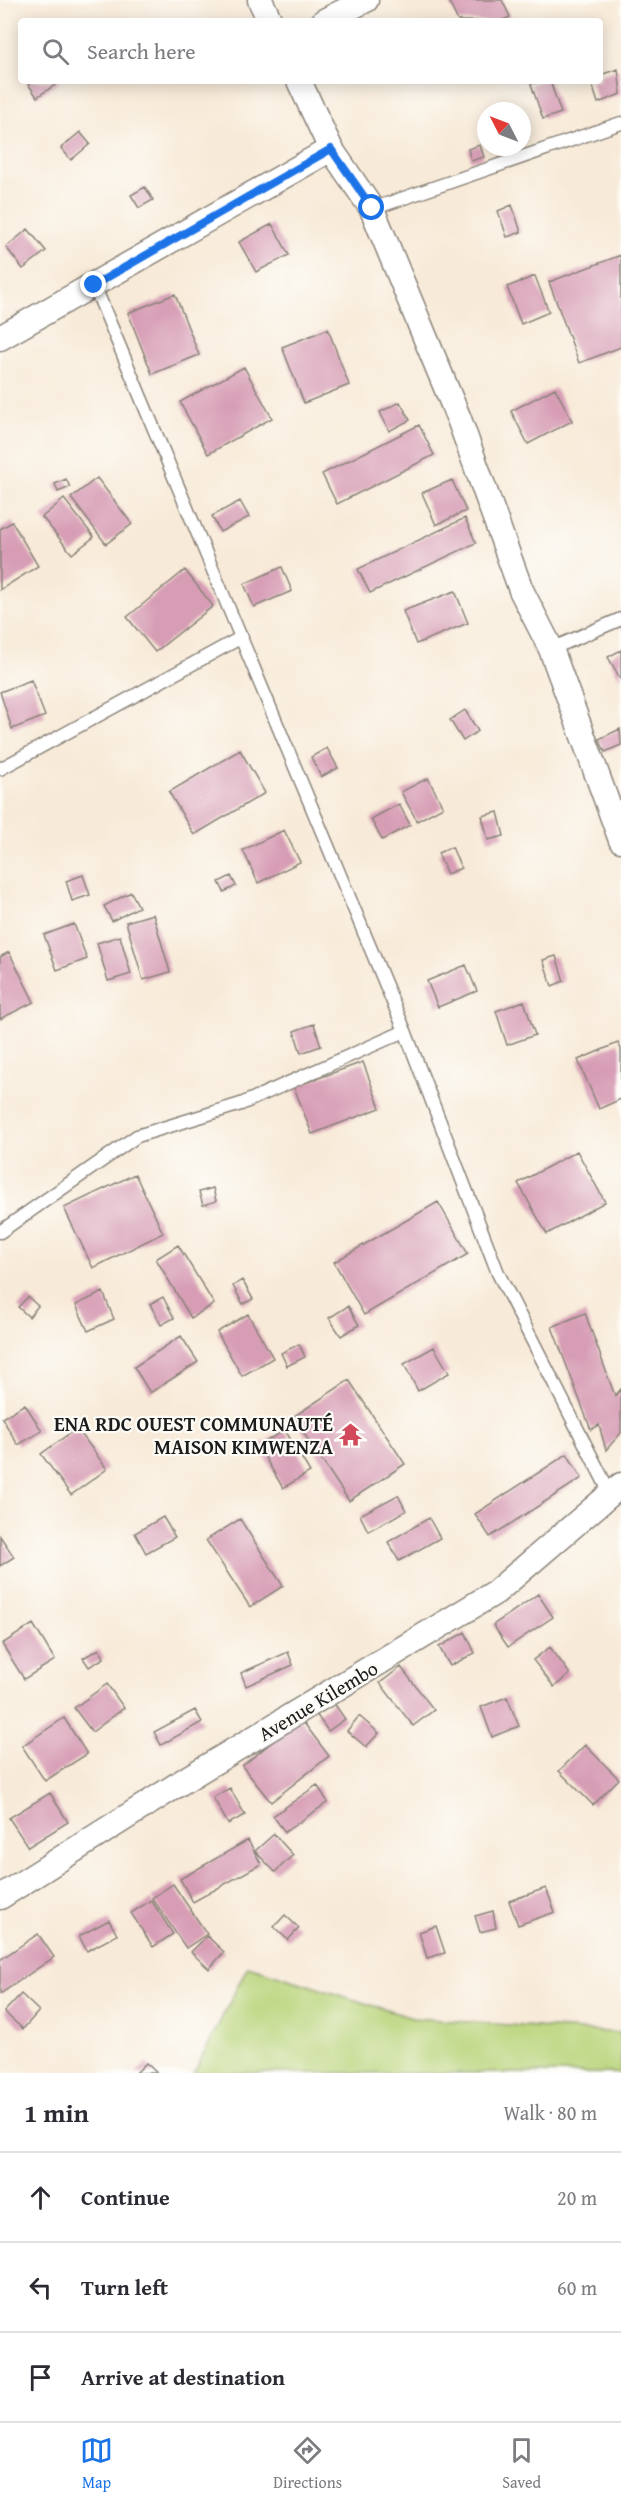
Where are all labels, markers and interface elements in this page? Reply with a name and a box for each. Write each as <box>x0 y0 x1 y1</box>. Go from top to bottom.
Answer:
search box <box>18 18 603 84</box>
icon: search <box>39 35 72 68</box>
text: Search here <box>87 35 196 67</box>
north arrow <box>477 102 531 156</box>
route start <box>358 194 384 220</box>
route end <box>80 271 106 297</box>
place label: ENA RDC OUEST COMMUNAUTÉ MAISON KIMWENZA <box>54 1409 333 1461</box>
temple icon: ENA RDC OUEST COMMUNAUTÉ MAISON KIMWENZA <box>338 1422 364 1448</box>
street label: Avenue Kilembo <box>252 1653 383 1748</box>
text: 1 min <box>24 2093 89 2132</box>
text: Walk · 80 m <box>503 2098 597 2127</box>
icon: ahead <box>24 2181 57 2214</box>
text: Continue <box>81 2181 170 2213</box>
text: 20 m <box>557 2183 597 2212</box>
icon: left <box>24 2271 57 2304</box>
text: Turn left <box>81 2271 168 2303</box>
text: 60 m <box>557 2273 597 2302</box>
icon: arrive <box>24 2361 57 2394</box>
text: Arrive at destination <box>81 2361 285 2393</box>
tab: Map <box>80 2434 113 2494</box>
tab: Directions <box>273 2434 342 2494</box>
tab: Saved <box>502 2434 541 2494</box>

